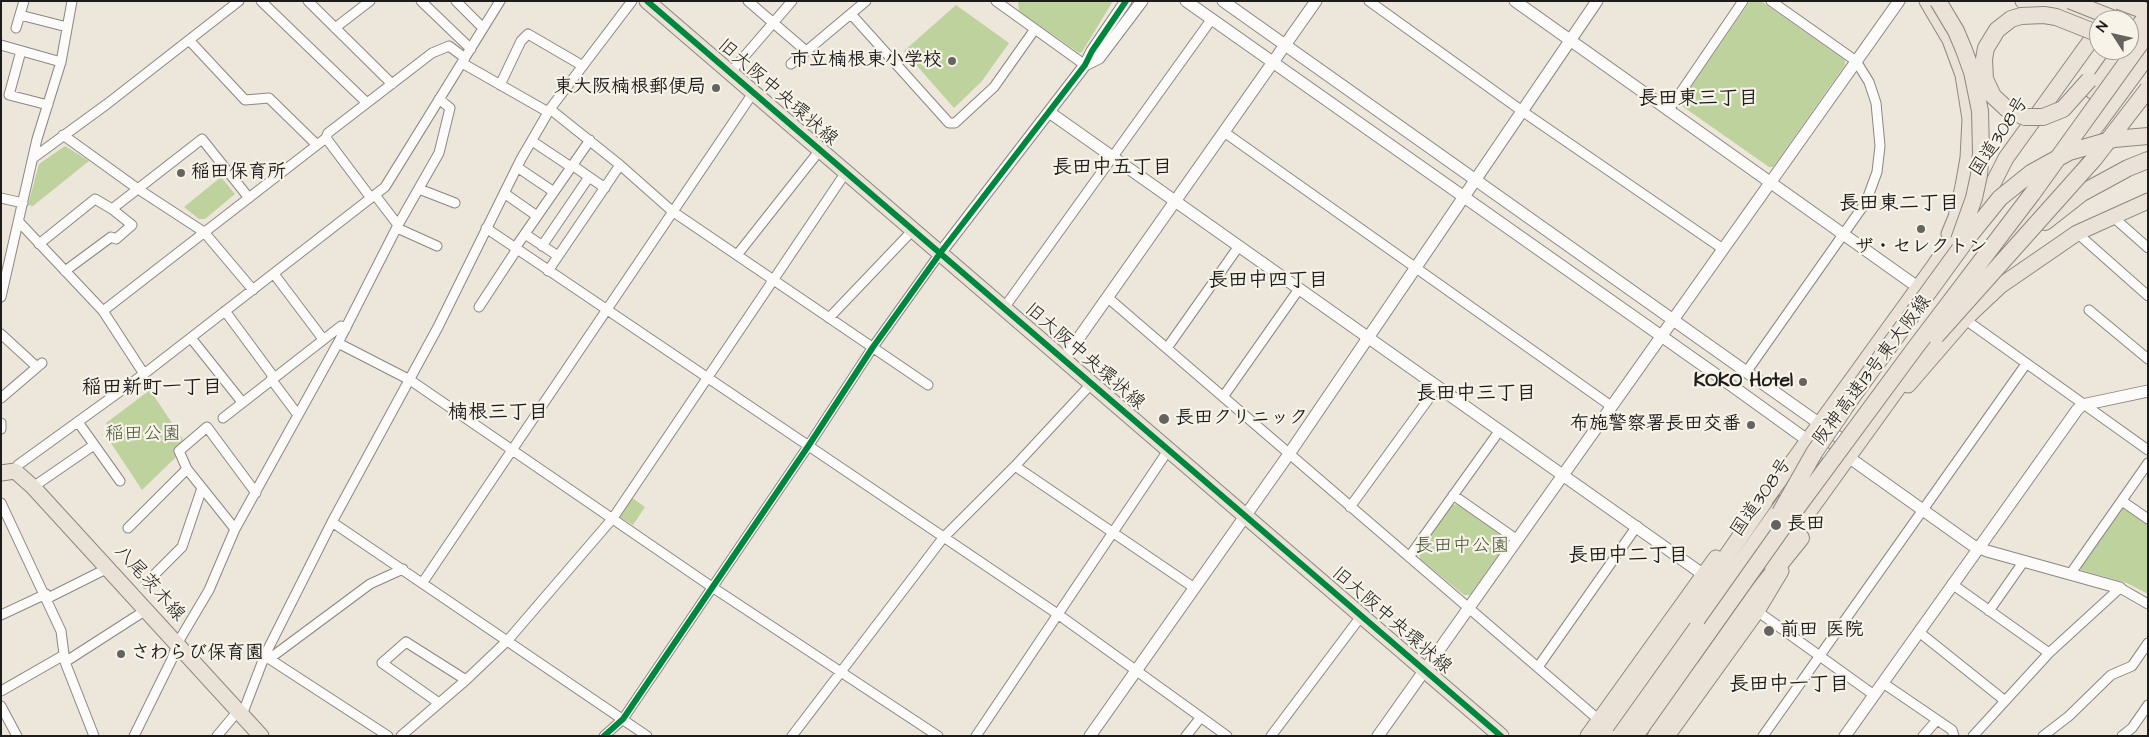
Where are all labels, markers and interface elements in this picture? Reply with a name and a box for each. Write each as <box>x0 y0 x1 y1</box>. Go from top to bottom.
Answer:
north arrow <box>2089 10 2139 60</box>
text: N <box>2092 18 2113 36</box>
street label: 旧大阪中央環状線 <box>712 35 842 151</box>
place label: 市立楠根東小学校 <box>790 50 942 72</box>
marker: 市立楠根東小学校 <box>946 55 958 67</box>
place label: 東大阪楠根郵便局 <box>554 77 706 99</box>
marker: 東大阪楠根郵便局 <box>710 82 722 94</box>
district label: 長田東三丁目 <box>1638 88 1758 112</box>
street label: 国道308号 <box>1966 93 2034 181</box>
district label: 長田中五丁目 <box>1052 157 1172 181</box>
place label: 稲田保育所 <box>191 162 286 184</box>
marker: 稲田保育所 <box>175 167 187 179</box>
district label: 長田東二丁目 <box>1839 193 1959 217</box>
marker: ザ・セレクトン <box>1915 223 1927 235</box>
place label: ザ・セレクトン <box>1855 237 1987 259</box>
district label: 長田中四丁目 <box>1208 270 1328 294</box>
street label: 阪神高速13号東大阪線 <box>1809 291 1937 451</box>
street label: 旧大阪中央環状線 <box>1019 299 1149 415</box>
place label: KOKO Hotel <box>1694 371 1793 393</box>
marker: KOKO Hotel <box>1797 376 1809 388</box>
district label: 稲田新町一丁目 <box>82 377 222 401</box>
district label: 長田中三丁目 <box>1416 383 1536 407</box>
district label: 楠根三丁目 <box>448 402 548 426</box>
place label: 長田クリニック <box>1175 408 1308 430</box>
marker: 長田クリニック <box>1157 412 1171 426</box>
place label: 布施警察署長田交番 <box>1570 414 1741 436</box>
marker: 布施警察署長田交番 <box>1745 419 1757 431</box>
park label: 稲田公園 <box>105 424 181 446</box>
street label: 国道308号 <box>1727 454 1797 542</box>
place label: 長田 <box>1787 514 1825 536</box>
marker: 長田 <box>1769 518 1783 532</box>
park label: 長田中公園 <box>1415 536 1509 558</box>
street label: 八尾茨木線 <box>109 541 189 627</box>
district label: 長田中二丁目 <box>1568 545 1688 569</box>
street label: 旧大阪中央環状線 <box>1326 563 1456 679</box>
place label: 前田 医院 <box>1780 620 1864 642</box>
marker: 前田 医院 <box>1762 624 1776 638</box>
place label: さわらび保育園 <box>131 643 264 665</box>
marker: さわらび保育園 <box>115 648 127 660</box>
district label: 長田中一丁目 <box>1729 674 1849 698</box>

